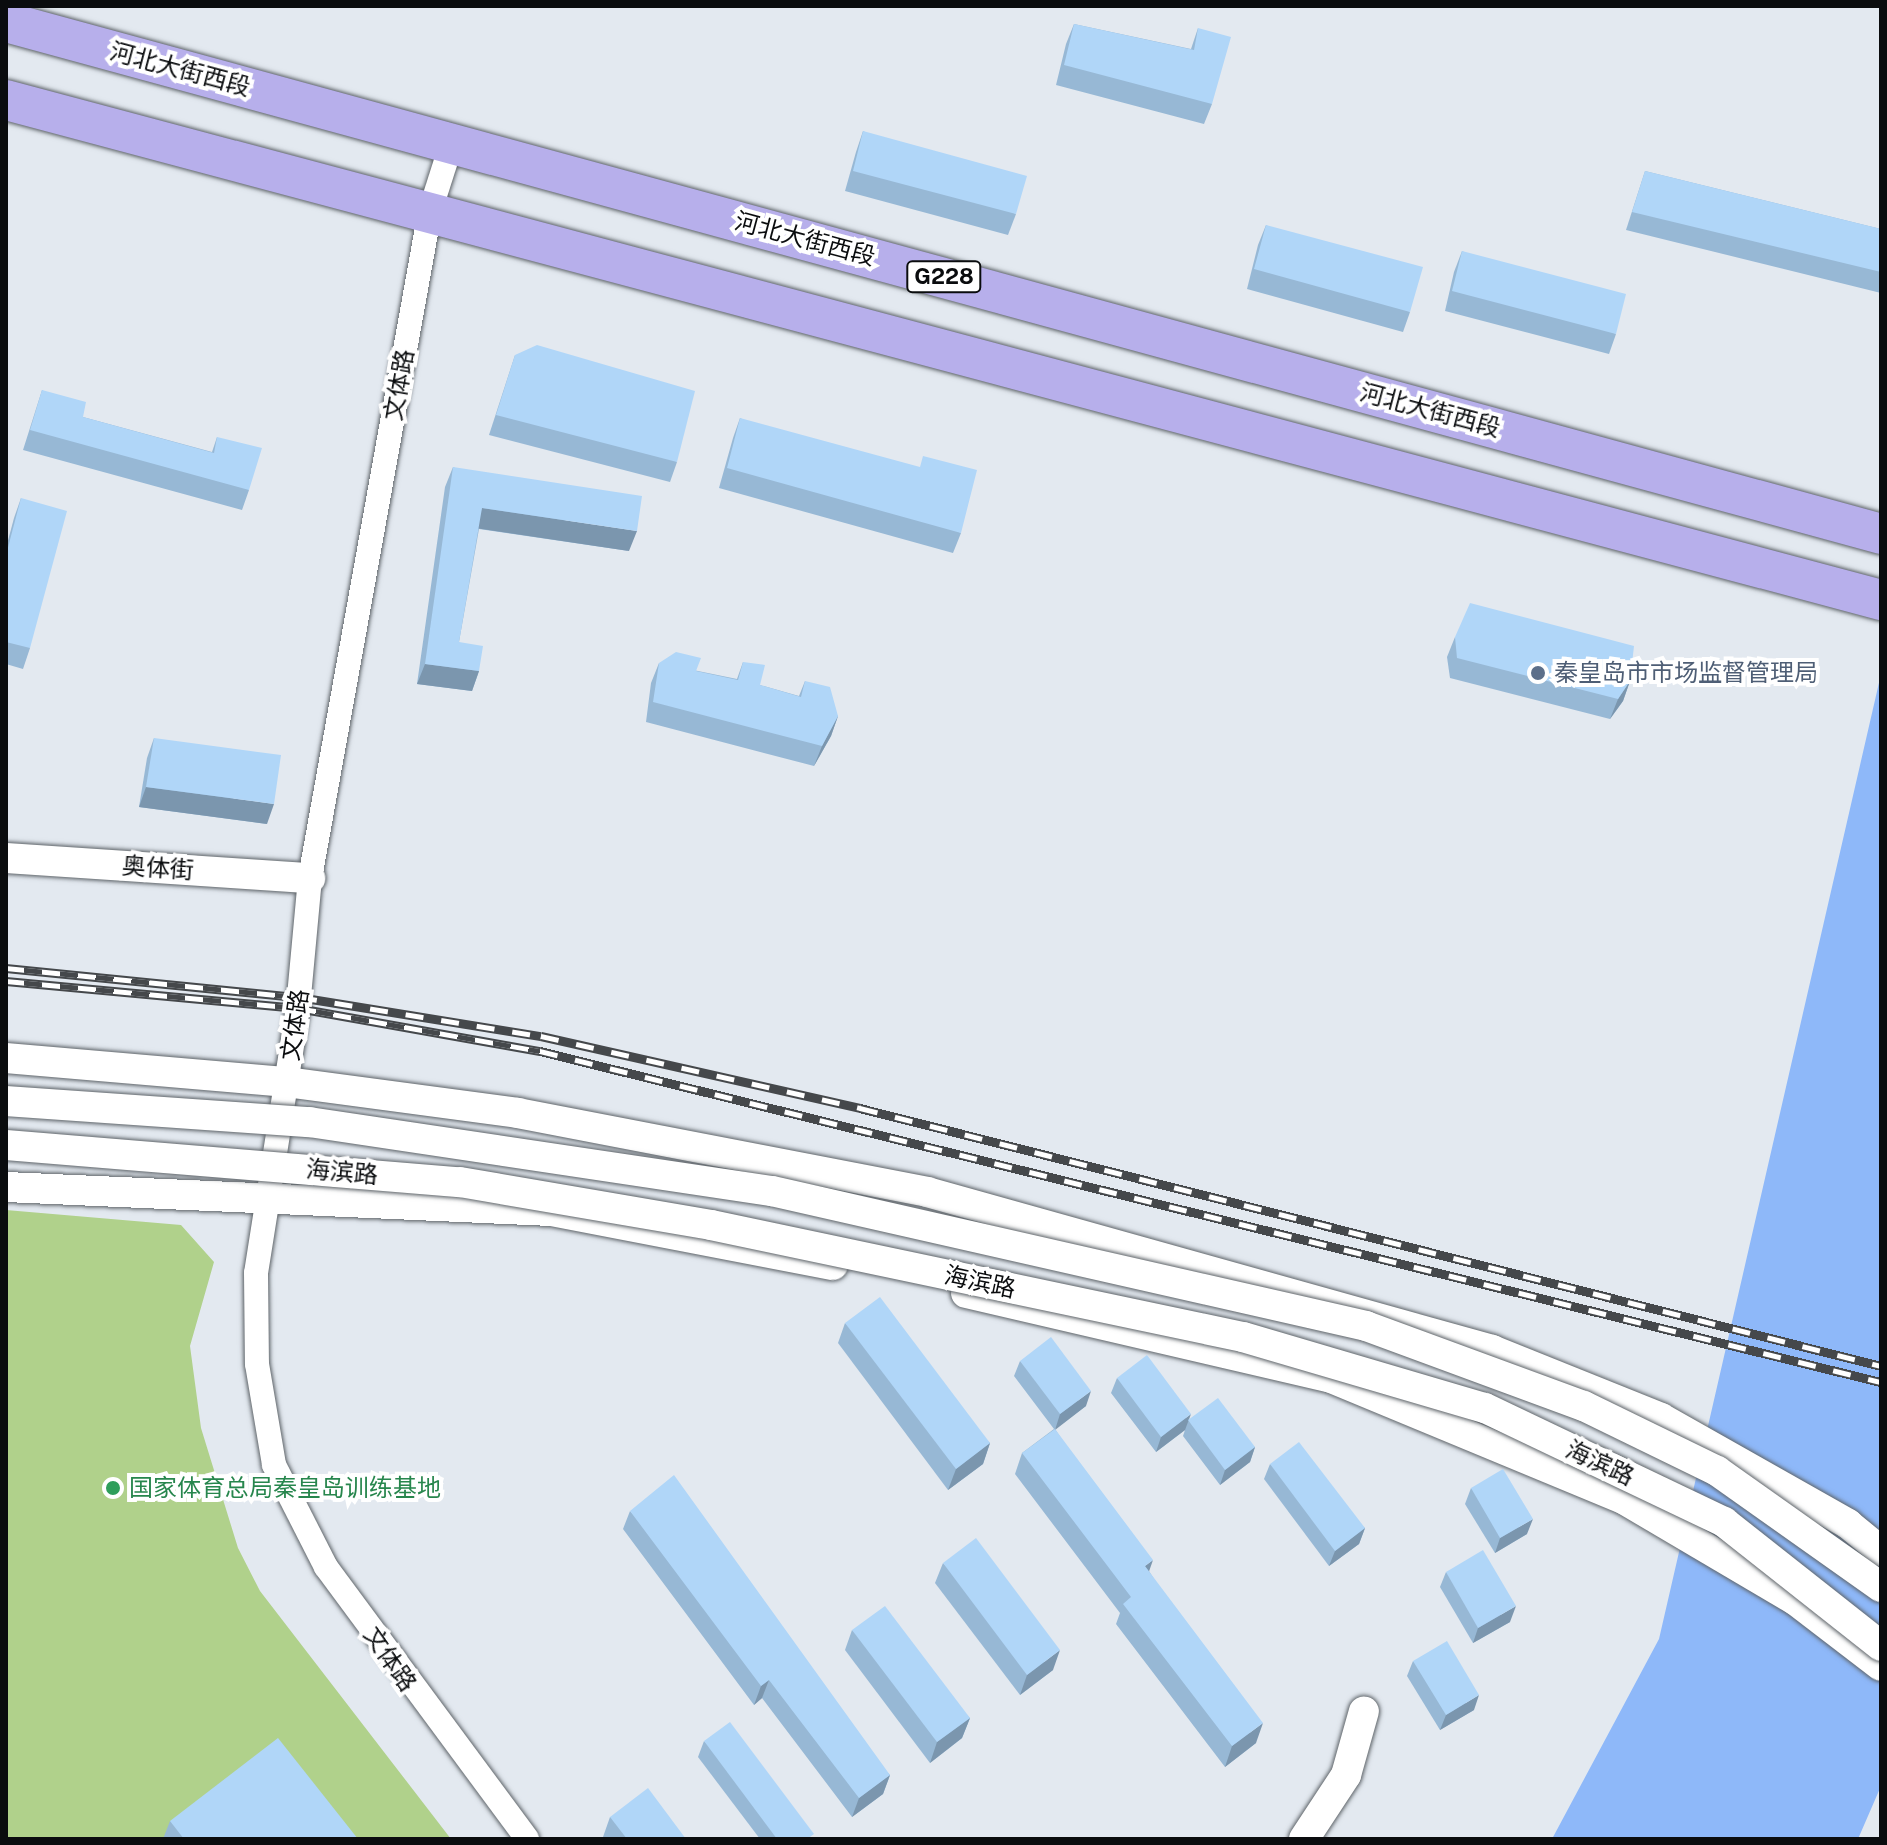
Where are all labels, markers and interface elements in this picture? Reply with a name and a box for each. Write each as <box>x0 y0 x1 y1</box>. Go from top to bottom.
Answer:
street label: 河北大街西段 <box>107 36 253 102</box>
street label: 河北大街西段 <box>732 206 878 272</box>
road number: G228 <box>906 259 982 295</box>
street label: 文体路 <box>379 347 419 423</box>
street label: 河北大街西段 <box>1357 377 1503 443</box>
place label: 秦皇岛市市场监督管理局 <box>1554 659 1818 687</box>
marker: 秦皇岛市市场监督管理局 <box>1529 664 1547 682</box>
street label: 奥体街 <box>121 851 195 885</box>
street label: 文体路 <box>276 987 314 1063</box>
street label: 海滨路 <box>305 1155 379 1189</box>
street label: 海滨路 <box>942 1260 1018 1304</box>
street label: 海滨路 <box>1561 1435 1639 1491</box>
place label: 国家体育总局秦皇岛训练基地 <box>129 1474 441 1502</box>
marker: 国家体育总局秦皇岛训练基地 <box>104 1479 122 1497</box>
street label: 文体路 <box>358 1621 422 1697</box>

